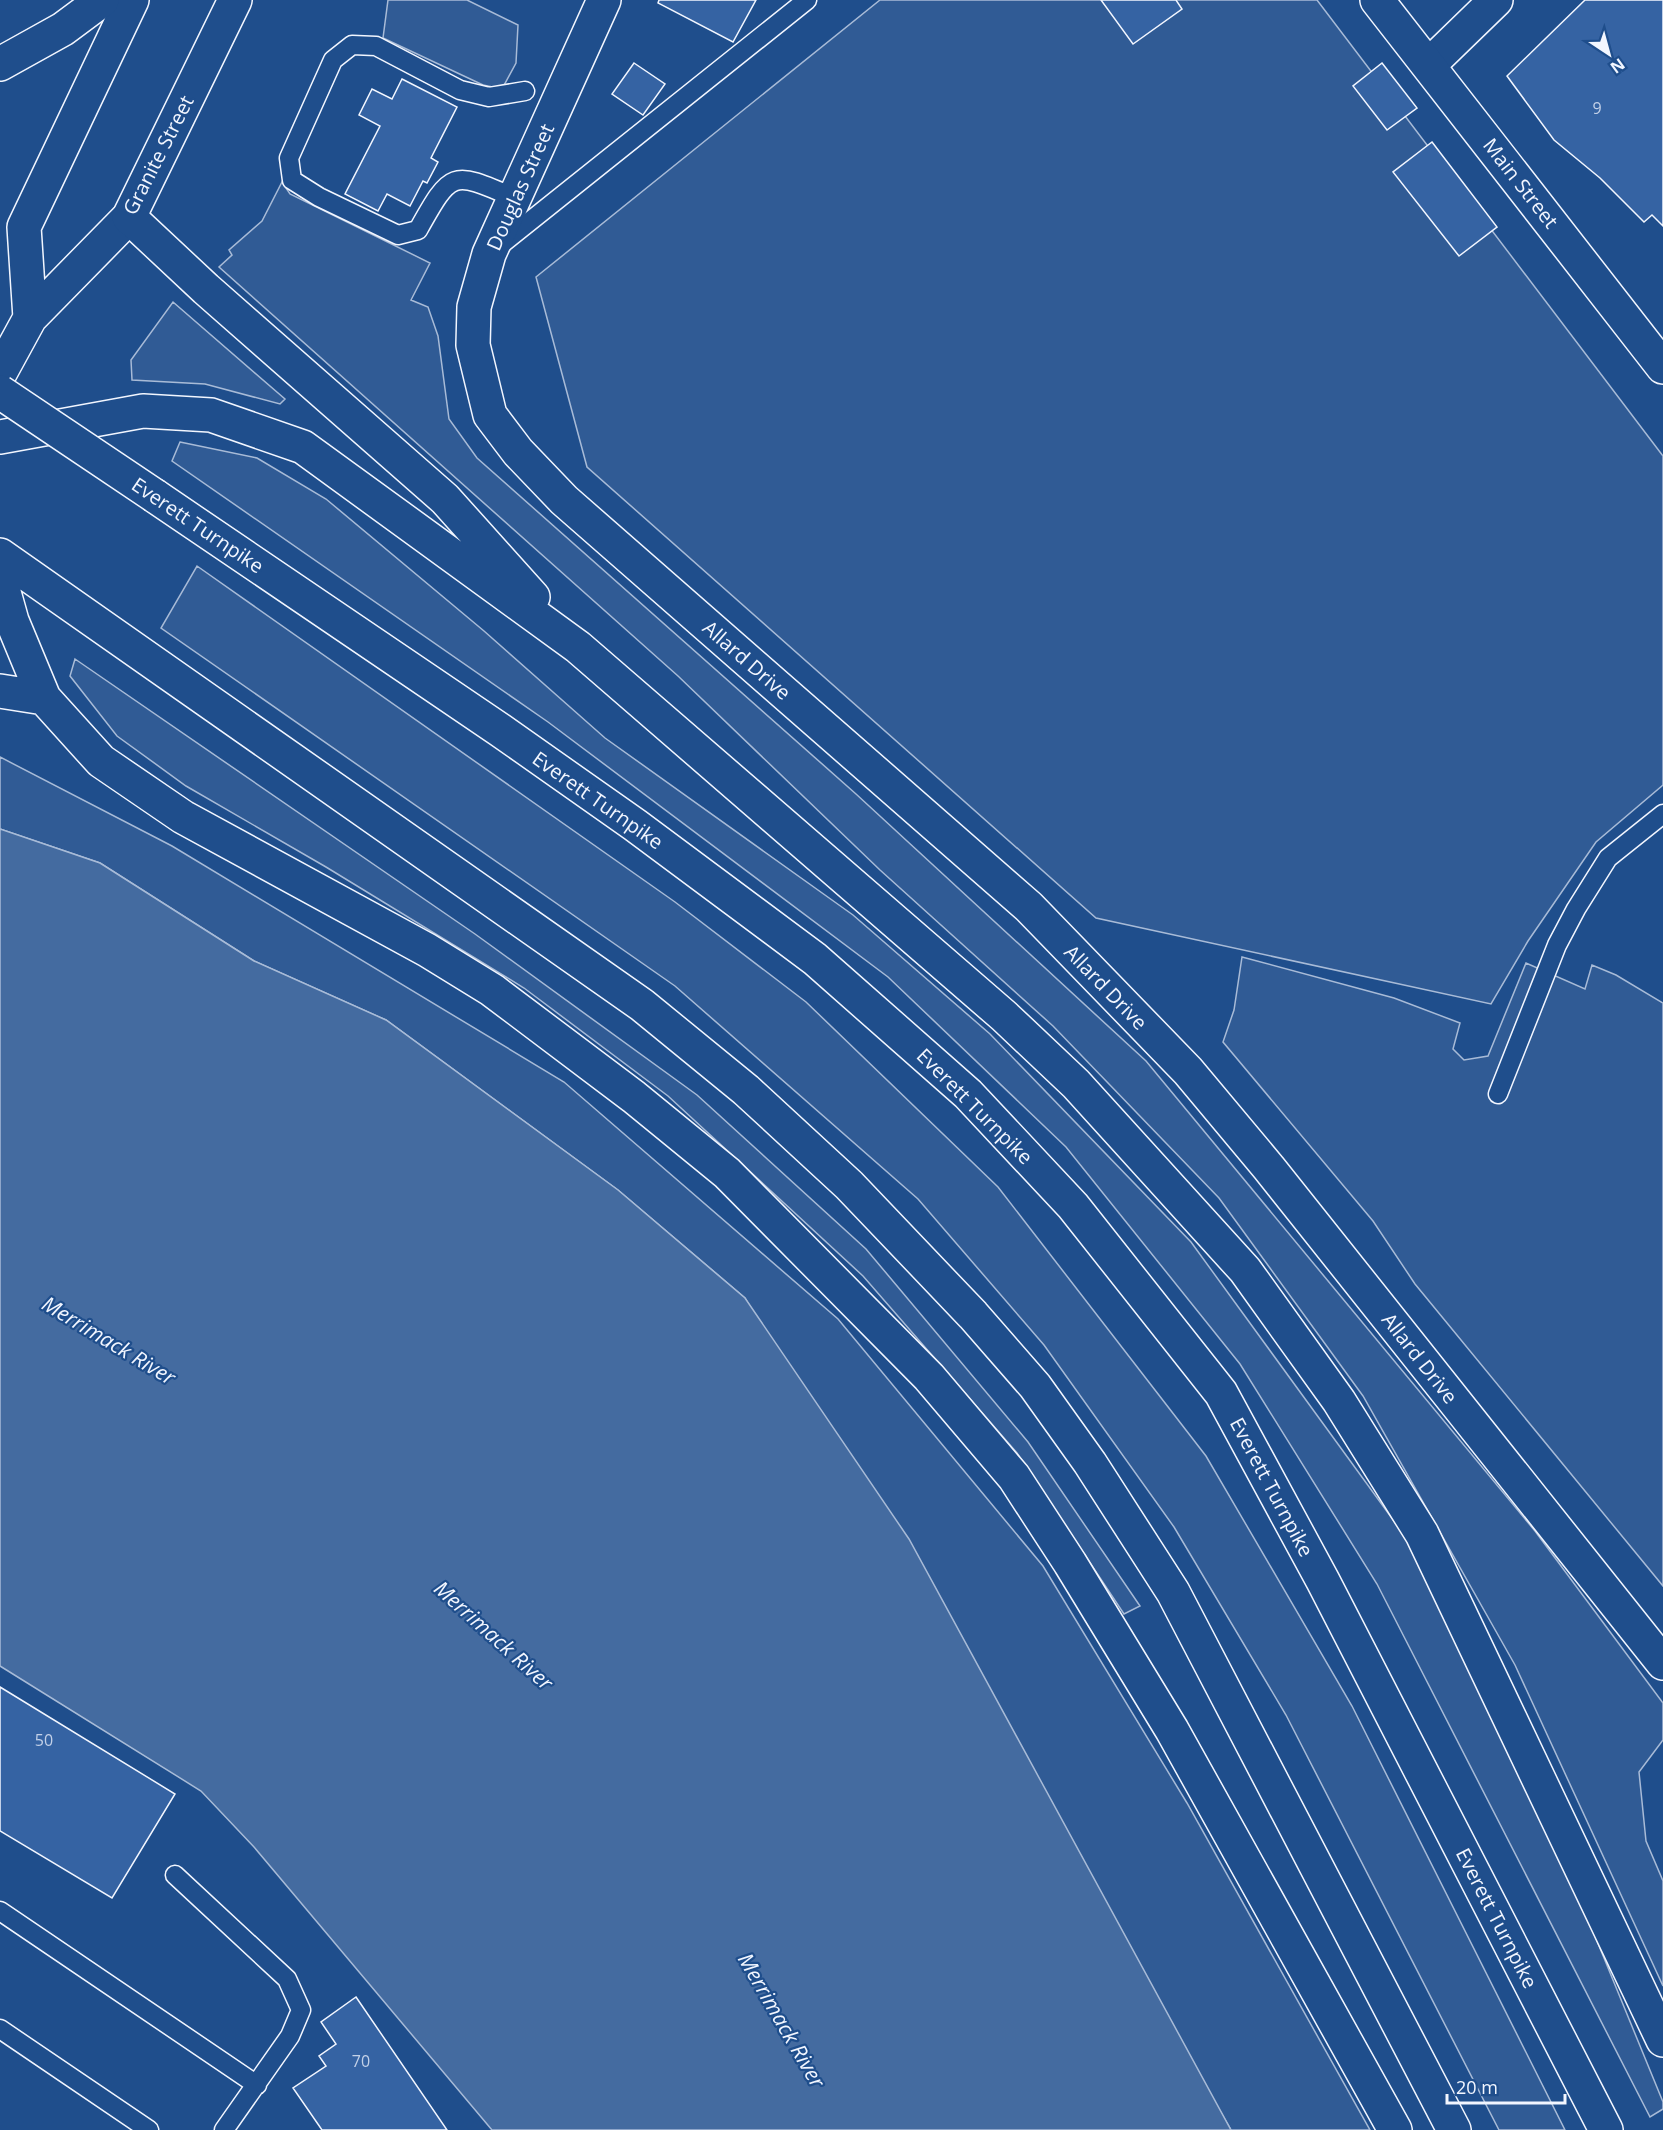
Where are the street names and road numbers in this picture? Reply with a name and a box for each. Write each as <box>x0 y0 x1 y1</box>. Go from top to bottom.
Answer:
street label: Granite Street <box>116 91 200 219</box>
street label: Douglas Street <box>480 119 560 255</box>
street label: Main Street <box>1477 132 1565 234</box>
street label: Everett Turnpike <box>127 471 269 579</box>
street label: Allard Drive <box>697 614 797 706</box>
street label: Everett Turnpike <box>527 745 669 855</box>
street label: Allard Drive <box>1059 939 1153 1035</box>
street label: Everett Turnpike <box>911 1042 1039 1170</box>
street label: Allard Drive <box>1376 1307 1464 1409</box>
street label: Everett Turnpike <box>1224 1413 1320 1561</box>
street label: Everett Turnpike <box>1450 1843 1544 1993</box>

